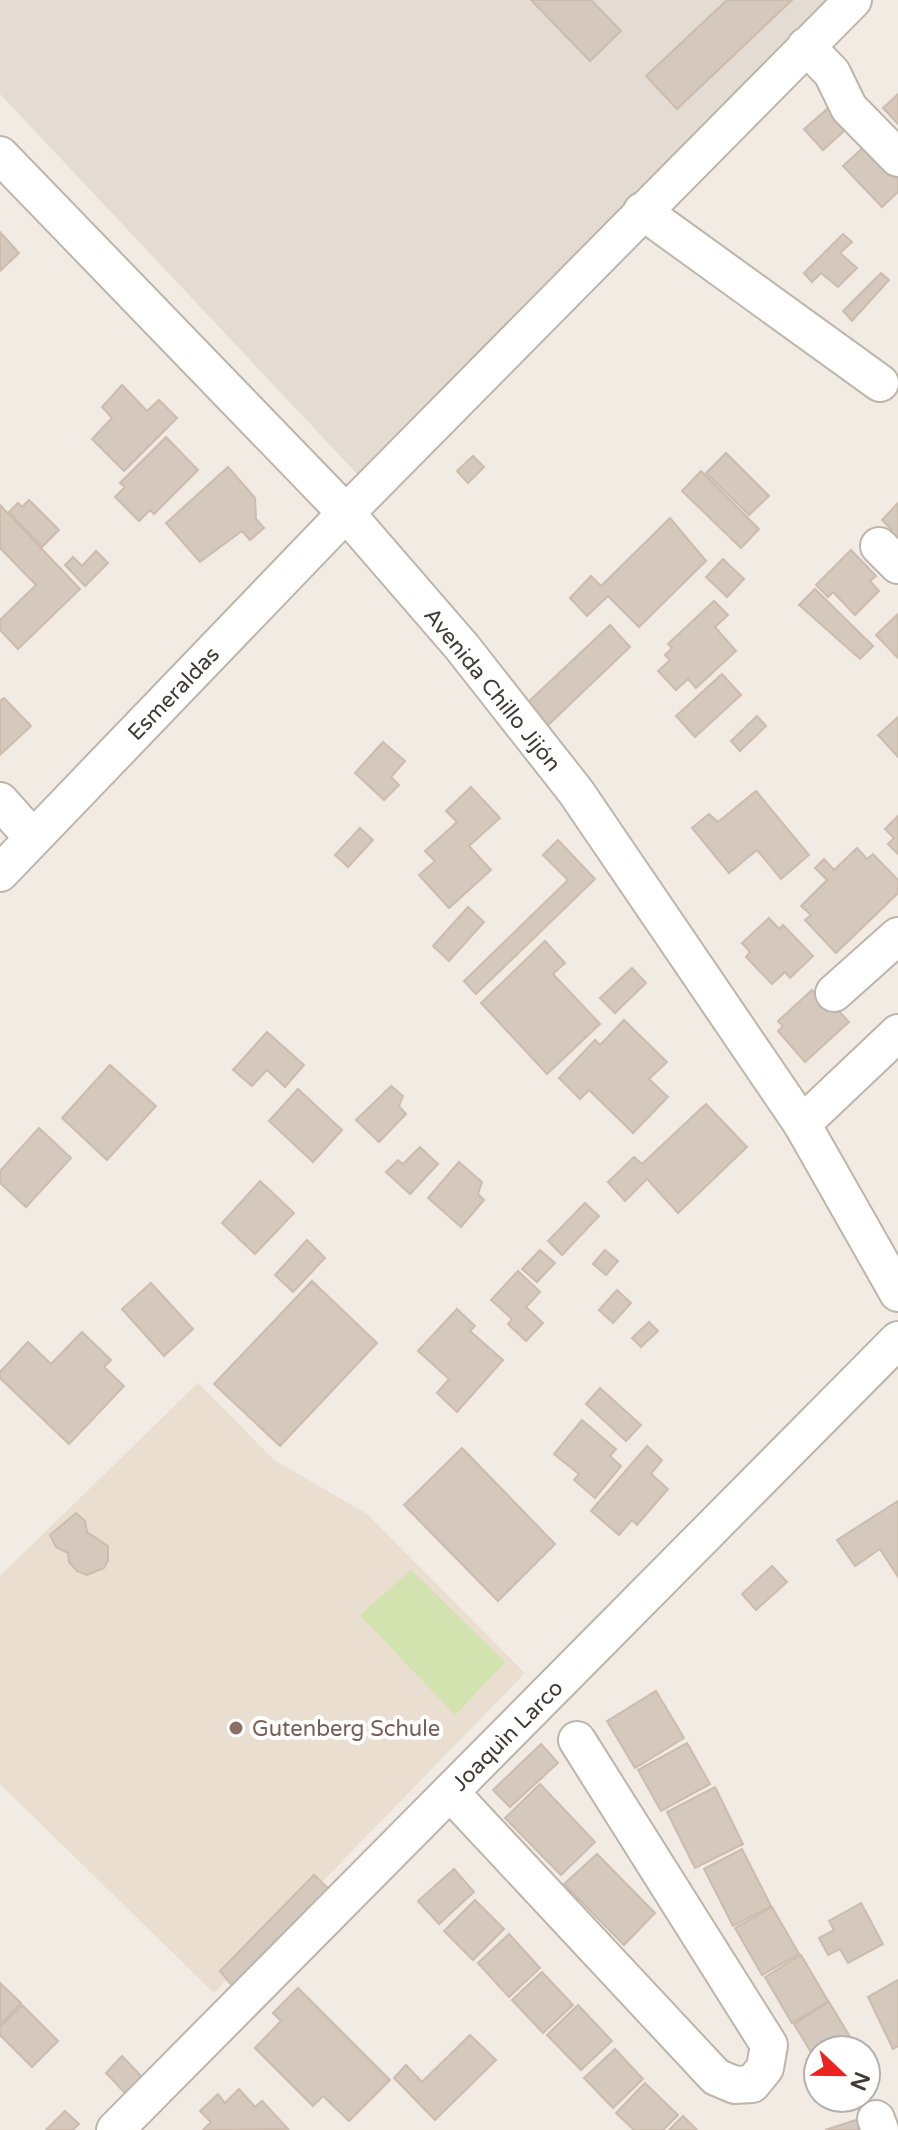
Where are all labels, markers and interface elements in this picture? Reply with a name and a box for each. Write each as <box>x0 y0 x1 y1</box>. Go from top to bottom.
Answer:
street label: Avenida Chillo Jijón <box>418 603 566 777</box>
street label: Esmeraldas <box>123 641 225 746</box>
street label: Joaquìn Larco <box>447 1675 569 1797</box>
place label: Gutenberg Schule <box>252 1716 440 1742</box>
marker: Gutenberg Schule <box>227 1719 245 1737</box>
north arrow <box>802 2034 882 2114</box>
text: N <box>844 2068 875 2094</box>

